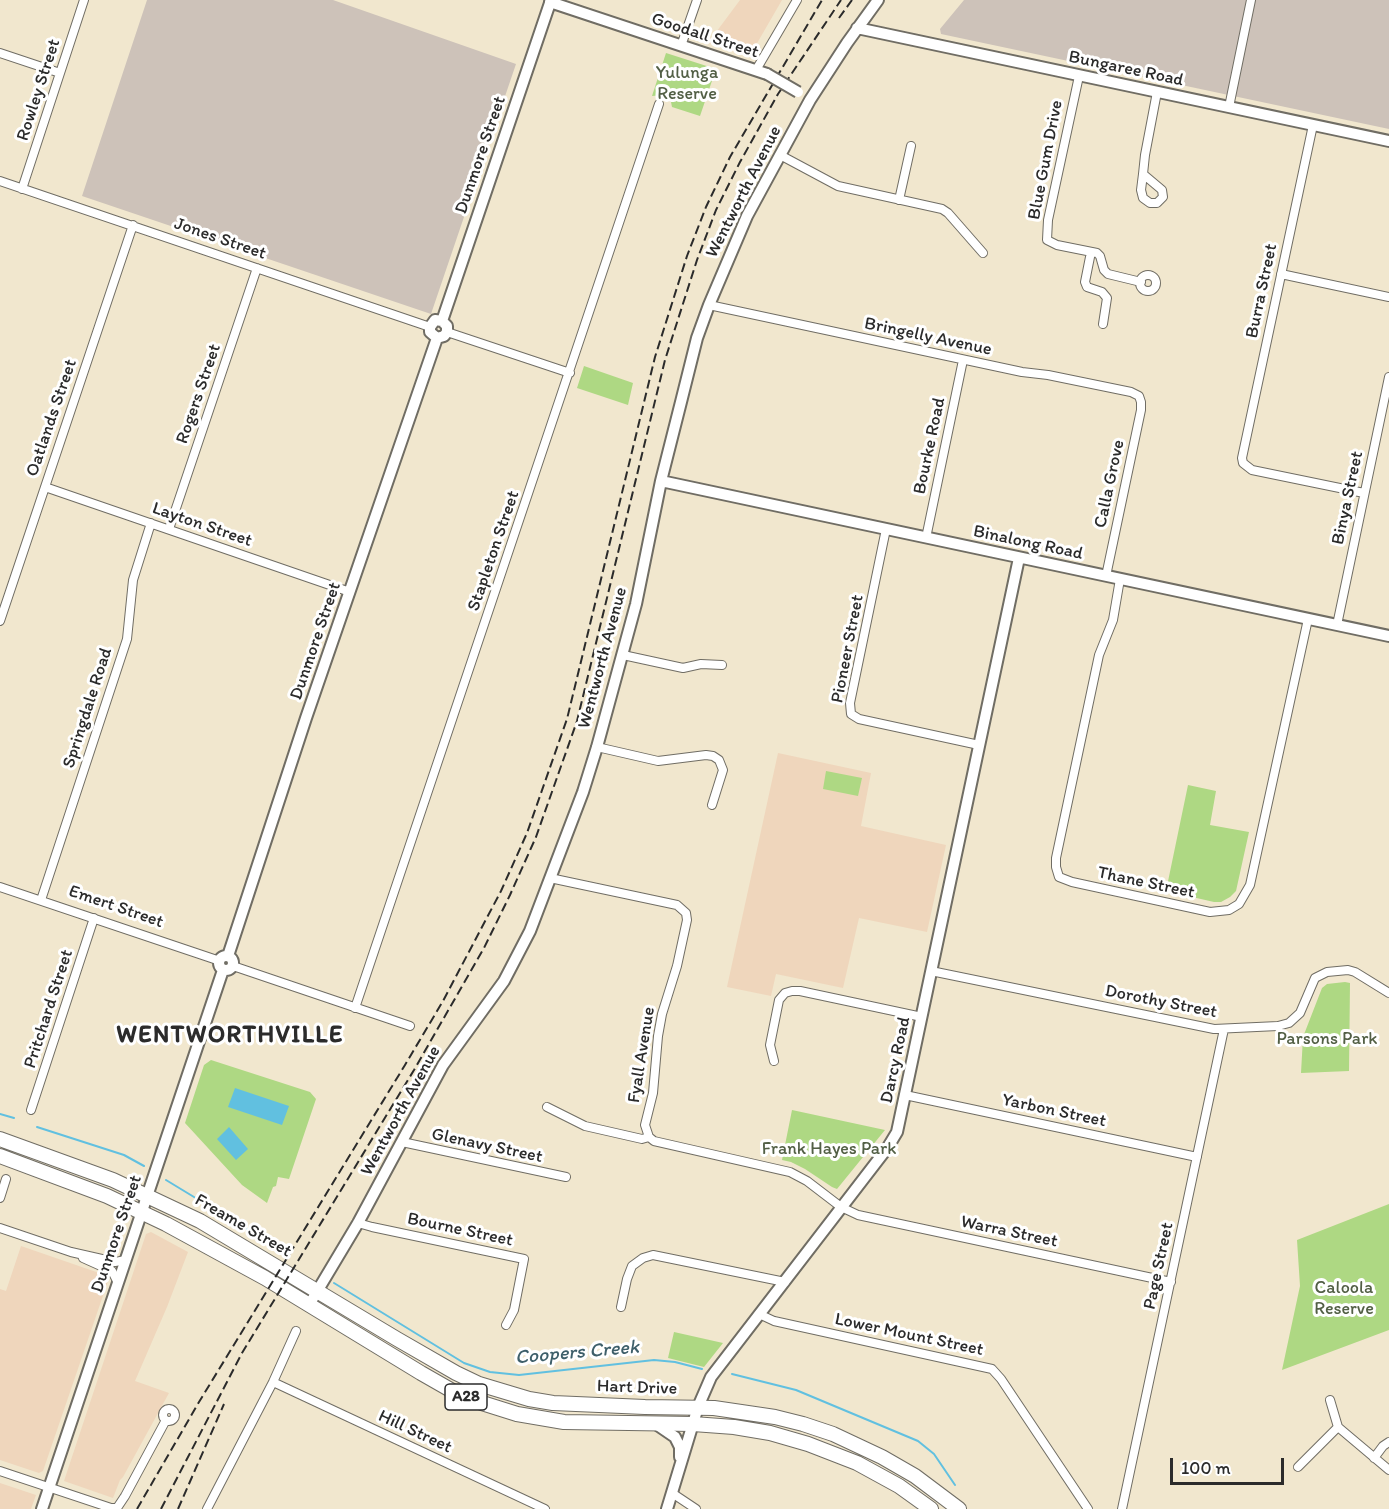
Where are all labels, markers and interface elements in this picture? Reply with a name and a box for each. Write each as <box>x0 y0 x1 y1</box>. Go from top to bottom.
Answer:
street label: Goodall Street <box>648 8 762 64</box>
street label: Rowley Street <box>12 36 66 144</box>
street label: Bungaree Road <box>1067 46 1185 92</box>
park label: Yulunga Reserve <box>656 62 718 104</box>
street label: Dunmore Street <box>451 93 511 217</box>
street label: Blue Gum Drive <box>1024 98 1068 222</box>
street label: Wentworth Avenue <box>701 122 787 262</box>
street label: Jones Street <box>171 213 269 265</box>
street label: Burra Street <box>1241 242 1283 340</box>
street label: Bringelly Avenue <box>862 313 994 361</box>
street label: Rogers Street <box>172 341 226 447</box>
street label: Oatlands Street <box>22 356 82 480</box>
street label: Bourke Road <box>909 396 951 496</box>
street label: Calla Grove <box>1090 438 1130 530</box>
street label: Binya Street <box>1328 449 1368 547</box>
street label: Stapleton Street <box>463 488 525 614</box>
street label: Layton Street <box>149 498 255 552</box>
street label: Binalong Road <box>971 521 1085 565</box>
street label: Dunmore Street <box>286 579 346 703</box>
street label: Wentworth Avenue <box>574 585 632 731</box>
street label: Pioneer Street <box>827 593 869 705</box>
street label: Springdale Road <box>58 645 118 771</box>
street label: Thane Street <box>1095 862 1197 904</box>
street label: Emert Street <box>66 881 166 933</box>
street label: Pritchard Street <box>20 947 78 1071</box>
street label: Dorothy Street <box>1103 981 1219 1023</box>
street label: Fyall Avenue <box>624 1005 660 1105</box>
street label: Darcy Road <box>876 1015 916 1105</box>
district label: WENTWORTHVILLE <box>116 1022 344 1050</box>
park label: Parsons Park <box>1276 1028 1378 1050</box>
street label: Wentworth Avenue <box>356 1042 446 1180</box>
street label: Yarbon Street <box>1000 1089 1108 1133</box>
street label: Glenavy Street <box>430 1124 544 1168</box>
park label: Frank Hayes Park <box>762 1138 896 1160</box>
street label: Dunmore Street <box>87 1172 147 1296</box>
street label: Freame Street <box>191 1190 295 1262</box>
street label: Bourne Street <box>405 1208 515 1252</box>
street label: Warra Street <box>959 1211 1059 1253</box>
street label: Page Street <box>1139 1220 1179 1312</box>
park label: Caloola Reserve <box>1314 1277 1374 1320</box>
street label: Lower Mount Street <box>833 1309 985 1361</box>
water label: Coopers Creek <box>514 1336 640 1370</box>
street label: Hart Drive <box>596 1376 678 1400</box>
road number: A28 <box>445 1384 487 1410</box>
street label: Hill Street <box>375 1406 455 1458</box>
scale bar <box>1173 1446 1287 1484</box>
text: 100 m <box>1181 1457 1231 1479</box>

